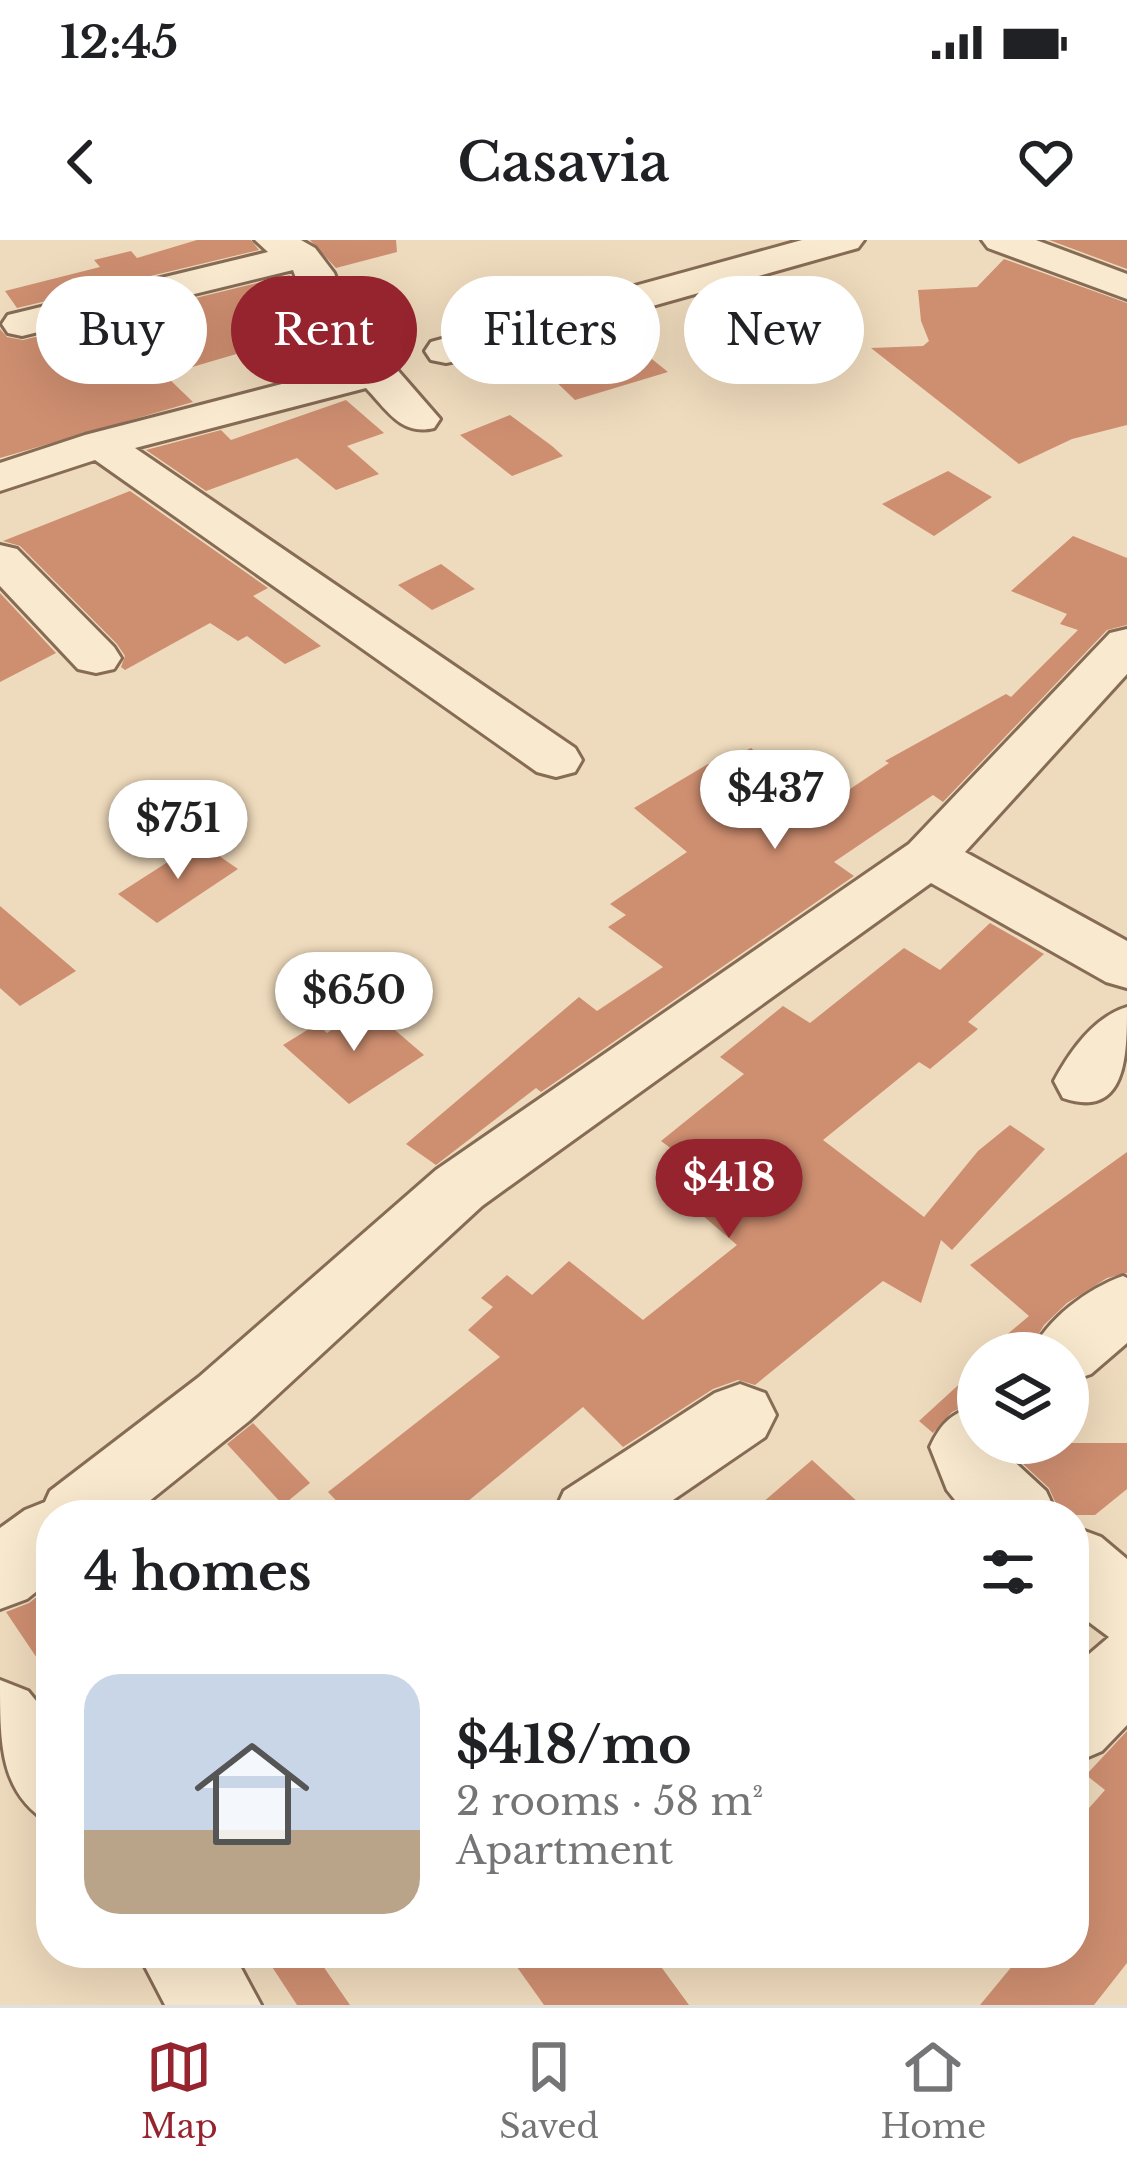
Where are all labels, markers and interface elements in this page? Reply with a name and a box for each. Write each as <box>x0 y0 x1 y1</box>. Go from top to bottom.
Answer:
text: 12:45 <box>60 14 178 70</box>
icon: back <box>48 129 114 195</box>
text: Casavia <box>457 129 670 196</box>
icon: heart <box>1013 129 1079 195</box>
chip: Buy <box>36 276 207 384</box>
chip: Rent <box>231 276 417 384</box>
chip: Filters <box>441 276 660 384</box>
chip: New <box>684 276 864 384</box>
pin: $437 <box>704 750 846 852</box>
text: $437 <box>727 764 823 813</box>
pin: $751 <box>107 780 249 882</box>
text: $751 <box>136 794 220 843</box>
pin: $650 <box>283 952 425 1054</box>
text: $650 <box>302 966 406 1015</box>
pin: $418 <box>658 1139 800 1241</box>
text: $418 <box>683 1153 775 1202</box>
map controls <box>957 1332 1089 1464</box>
button: layers <box>957 1332 1089 1464</box>
icon: filters <box>975 1539 1041 1605</box>
text: 4 homes <box>84 1541 312 1604</box>
text: $418/mo <box>456 1714 692 1777</box>
icon: home <box>180 1722 324 1866</box>
text: 2 rooms · 58 m² <box>456 1777 763 1826</box>
text: Apartment <box>456 1826 673 1875</box>
tab: Map <box>141 2034 218 2147</box>
tab: Saved <box>499 2034 599 2147</box>
tab: Home <box>881 2034 986 2147</box>

